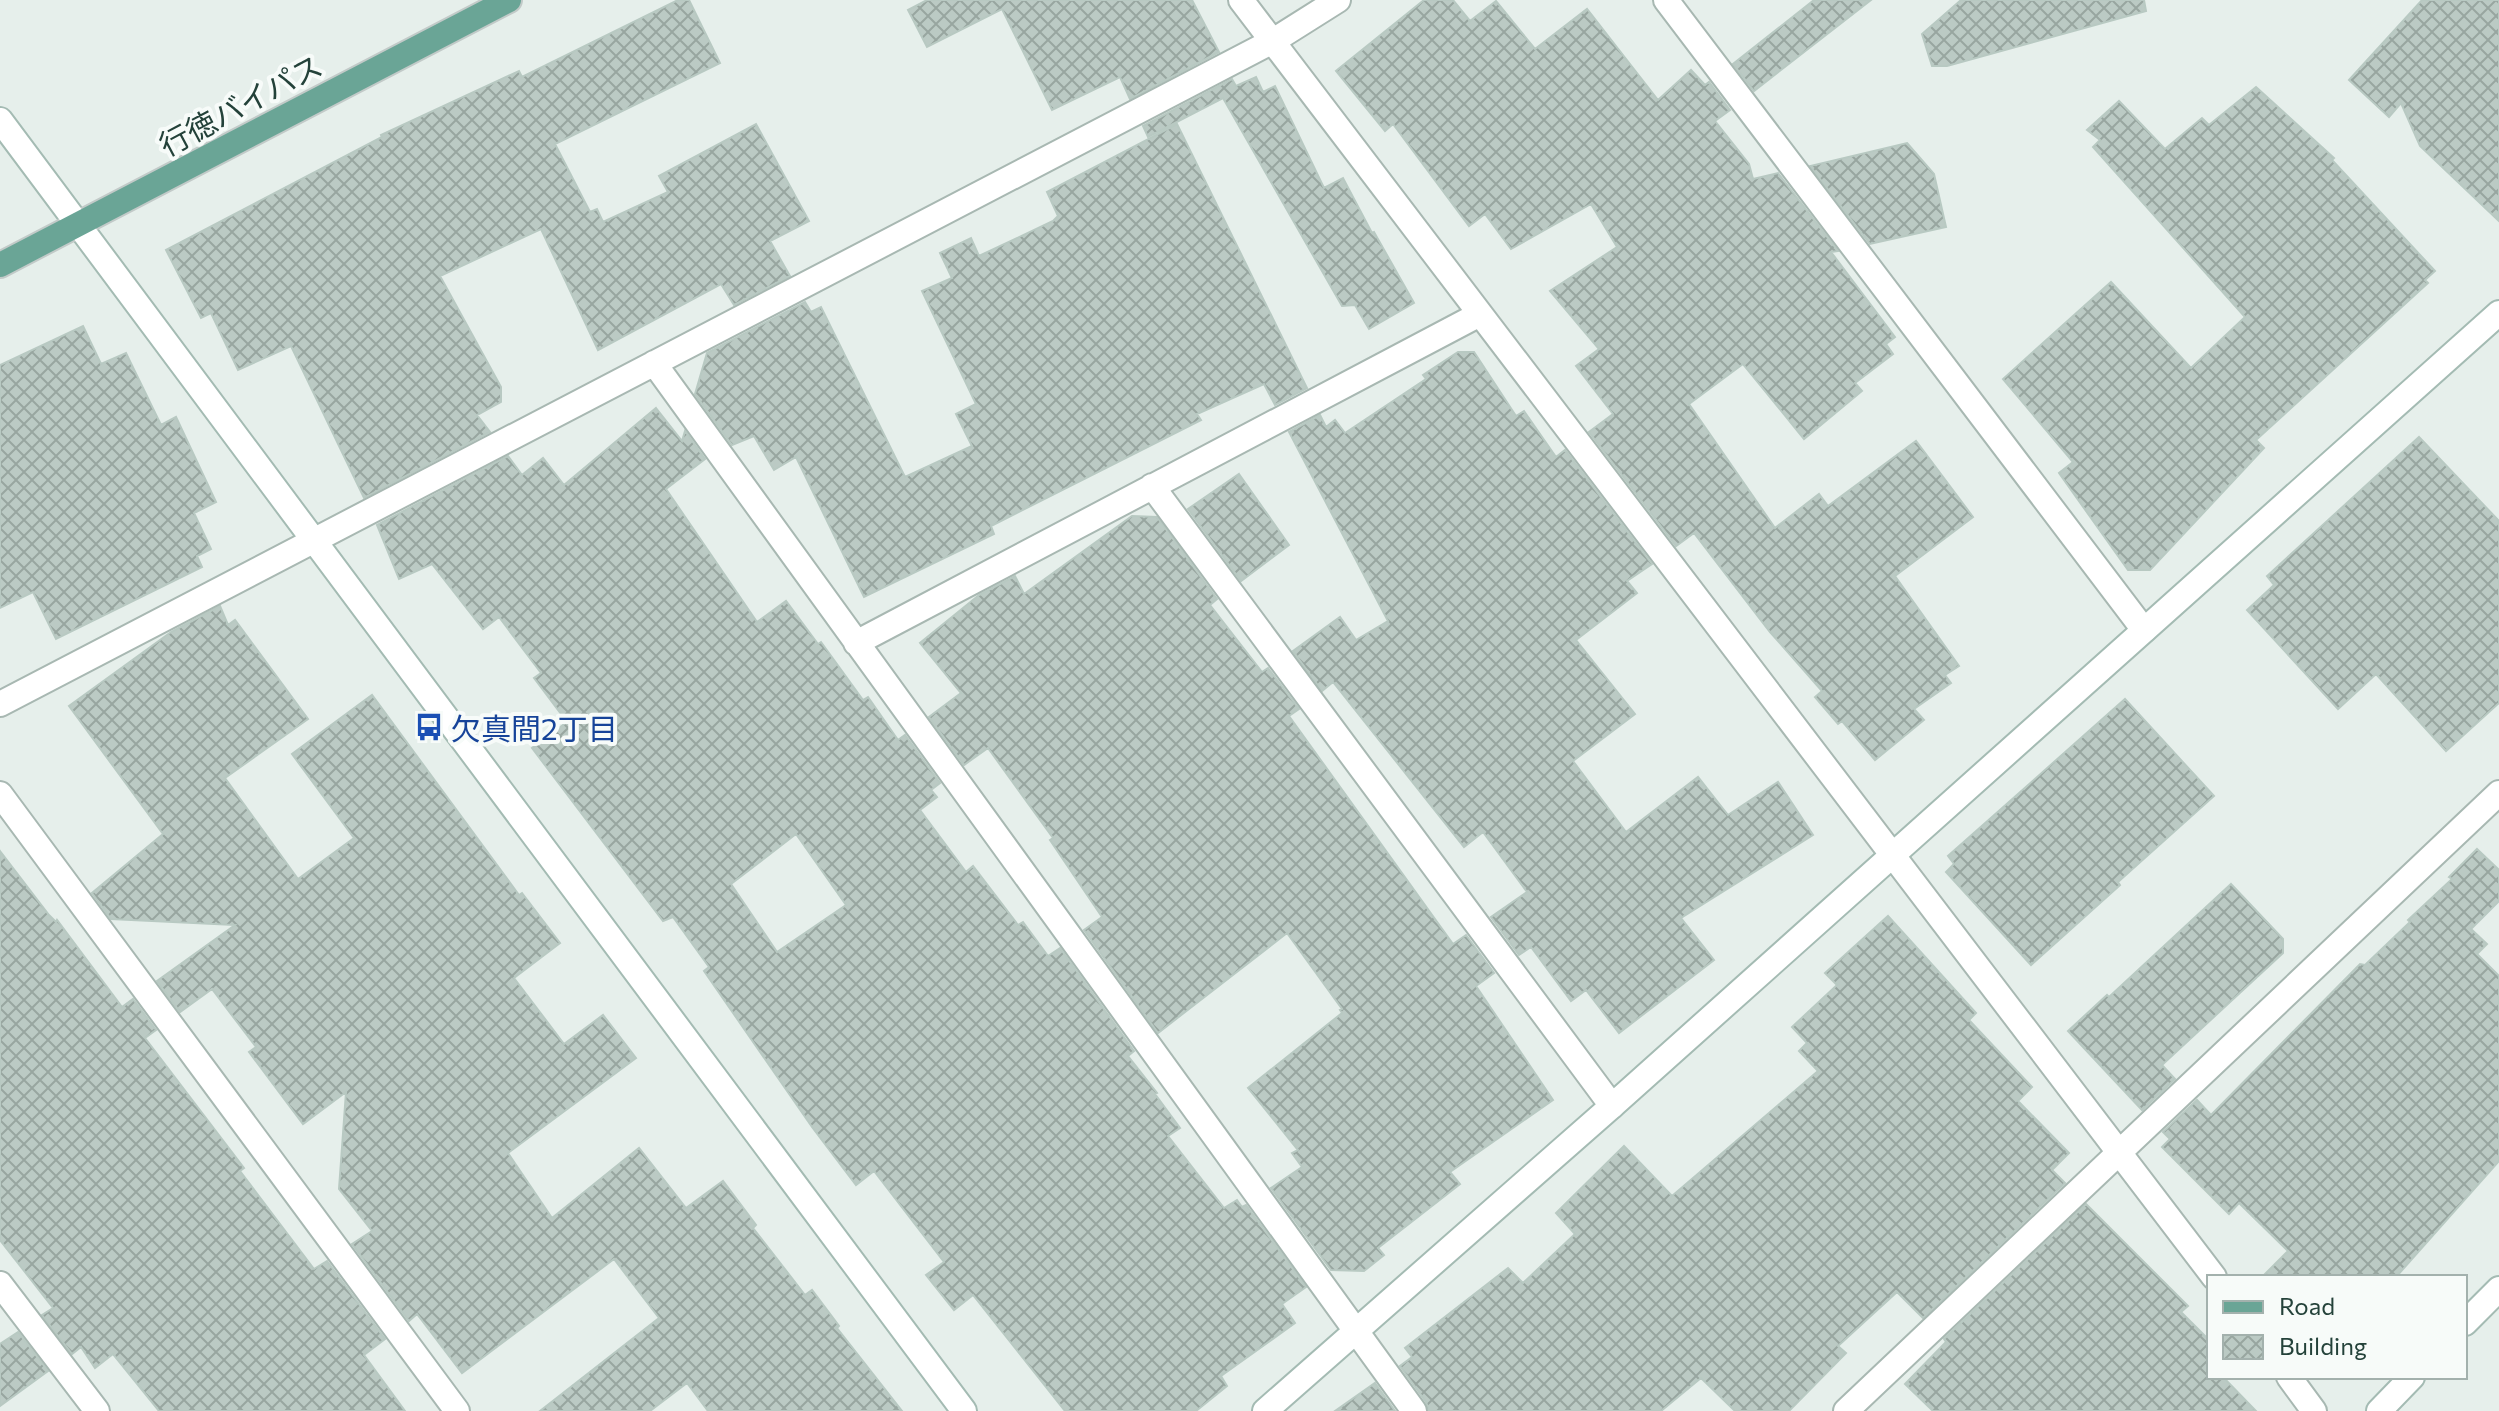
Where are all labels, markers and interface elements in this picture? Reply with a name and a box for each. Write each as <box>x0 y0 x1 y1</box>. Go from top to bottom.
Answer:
street label: 行徳バイパス <box>152 46 328 162</box>
place label: 欠真間2丁目 <box>451 709 618 746</box>
bus stop icon: 欠真間2丁目 <box>414 712 444 742</box>
legend <box>2207 1275 2467 1379</box>
text: Road <box>2279 1291 2335 1320</box>
text: Building <box>2279 1331 2367 1360</box>

